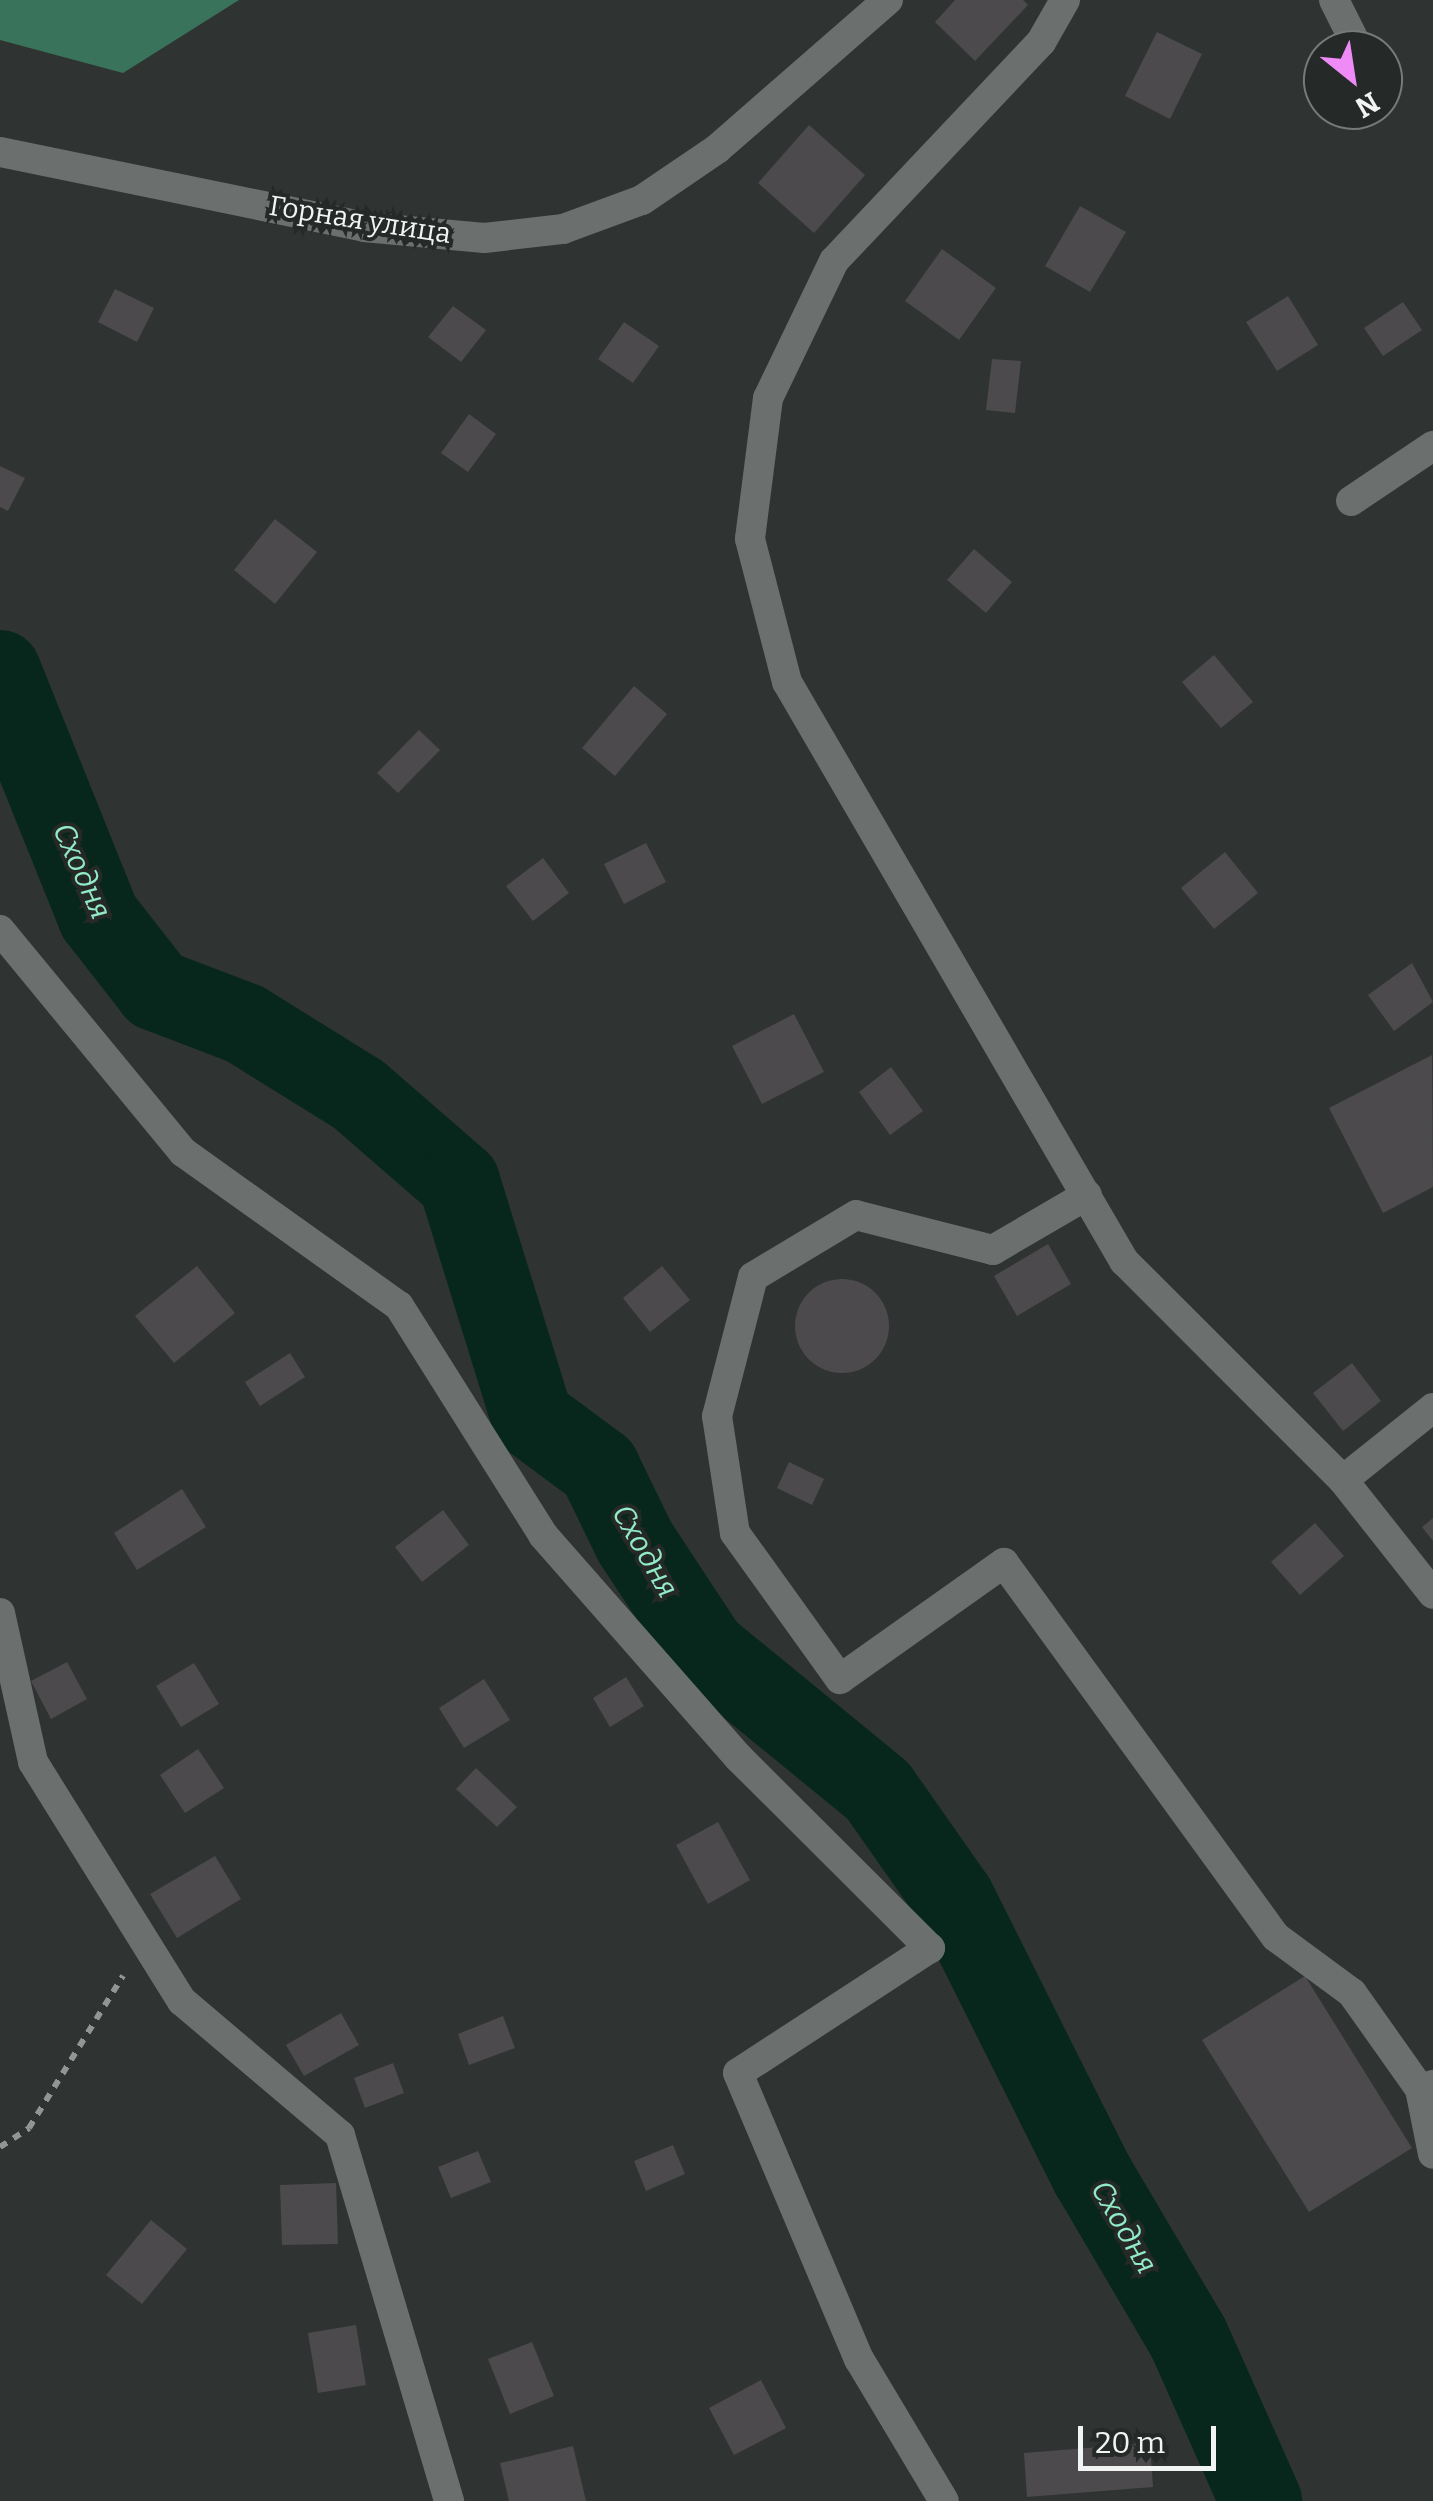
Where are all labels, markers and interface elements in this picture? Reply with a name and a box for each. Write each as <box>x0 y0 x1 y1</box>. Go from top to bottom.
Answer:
north arrow <box>1303 30 1403 130</box>
text: N <box>1350 85 1385 124</box>
street label: Горная улица <box>267 189 453 251</box>
water label: Сходня <box>45 817 119 925</box>
water label: Сходня <box>604 1498 686 1604</box>
water label: Сходня <box>1083 2174 1165 2280</box>
scale bar <box>1083 2406 1220 2468</box>
text: 20 m <box>1095 2425 1165 2461</box>

